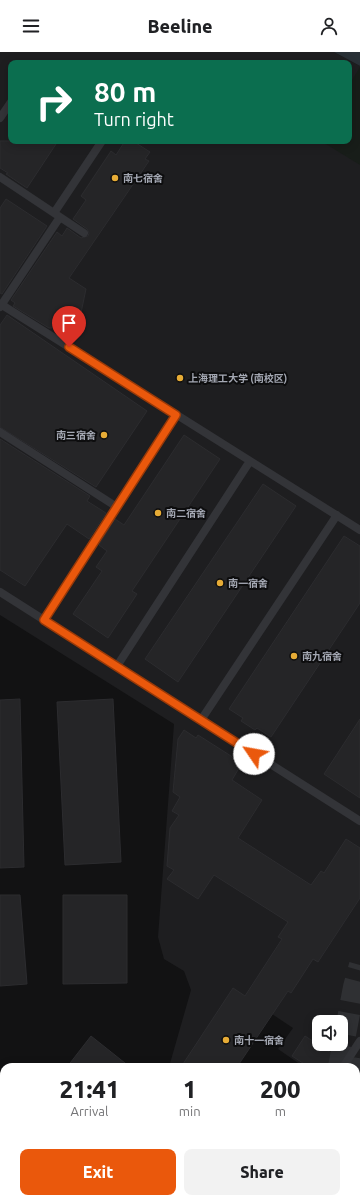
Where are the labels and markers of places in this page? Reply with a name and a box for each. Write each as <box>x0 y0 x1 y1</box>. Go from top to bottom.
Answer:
marker: 南七宿舍 <box>110 173 120 183</box>
place label: 南七宿舍 <box>123 173 163 184</box>
pin <box>52 306 86 347</box>
place label: 上海理工大学 (南校区) <box>188 372 287 385</box>
marker: 上海理工大学 (南校区) <box>175 373 185 383</box>
place label: 南三宿舍 <box>56 430 96 441</box>
marker: 南三宿舍 <box>99 430 109 440</box>
marker: 南二宿舍 <box>153 508 163 518</box>
place label: 南二宿舍 <box>166 508 206 519</box>
marker: 南一宿舍 <box>215 578 225 588</box>
place label: 南一宿舍 <box>228 578 268 589</box>
marker: 南九宿舍 <box>289 651 299 661</box>
place label: 南九宿舍 <box>302 651 342 662</box>
marker: 南十一宿舍 <box>221 1035 231 1045</box>
place label: 南十一宿舍 <box>234 1035 284 1046</box>

